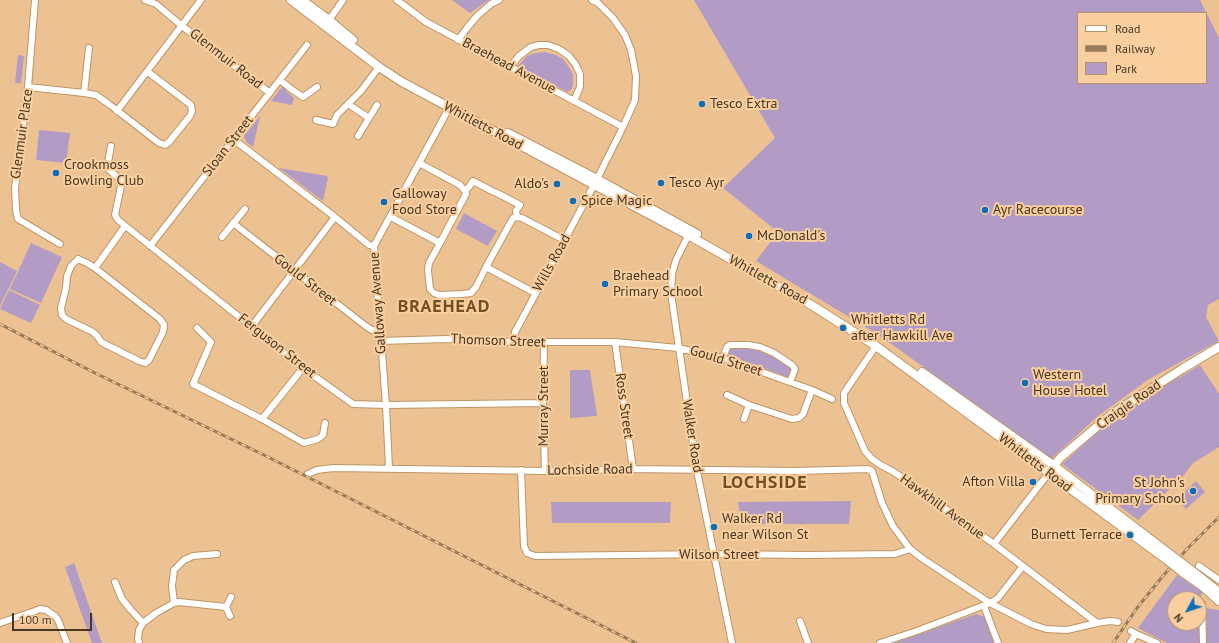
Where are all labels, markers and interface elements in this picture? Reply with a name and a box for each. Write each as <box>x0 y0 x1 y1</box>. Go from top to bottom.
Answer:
legend <box>1077 12 1207 84</box>
text: Road <box>1115 21 1140 36</box>
street label: Glenmuir Road <box>186 25 266 93</box>
street label: Braehead Avenue <box>459 34 559 98</box>
text: Railway <box>1115 41 1155 56</box>
text: Park <box>1115 61 1137 76</box>
street label: Glenmuir Place <box>7 88 37 180</box>
place label: Tesco Extra <box>710 96 777 112</box>
street label: Whitletts Road <box>440 98 526 154</box>
marker: Tesco Extra <box>697 99 707 109</box>
street label: Sloan Street <box>199 112 257 180</box>
place label: Crookmoss Bowling Club <box>64 157 144 190</box>
marker: Crookmoss Bowling Club <box>51 168 61 178</box>
place label: Tesco Ayr <box>669 175 724 191</box>
place label: Aldo's <box>514 176 549 192</box>
marker: Tesco Ayr <box>656 178 666 188</box>
marker: Aldo's <box>552 179 562 189</box>
place label: Galloway Food Store <box>392 186 457 218</box>
place label: Spice Magic <box>581 193 652 209</box>
marker: Spice Magic <box>568 196 578 206</box>
marker: Galloway Food Store <box>379 197 389 207</box>
place label: Ayr Racecourse <box>993 202 1083 218</box>
marker: Ayr Racecourse <box>980 205 990 215</box>
place label: McDonald's <box>757 228 825 244</box>
street label: Wills Road <box>529 231 575 295</box>
marker: McDonald's <box>744 231 754 241</box>
street label: Gould Street <box>270 250 340 310</box>
street label: Galloway Avenue <box>366 251 390 355</box>
street label: Whitletts Road <box>726 251 810 309</box>
place label: Braehead Primary School <box>613 268 703 300</box>
marker: Braehead Primary School <box>600 279 610 289</box>
district label: BRAEHEAD <box>398 296 490 318</box>
street label: Ferguson Street <box>235 310 319 382</box>
place label: Whitletts Rd after Hawkill Ave <box>851 312 953 344</box>
marker: Whitletts Rd after Hawkill Ave <box>838 323 848 333</box>
street label: Thomson Street <box>450 331 546 351</box>
street label: Gould Street <box>688 342 764 380</box>
street label: Murray Street <box>536 365 552 447</box>
place label: Western House Hotel <box>1033 367 1107 400</box>
street label: Ross Street <box>611 372 637 440</box>
street label: Craigie Road <box>1093 377 1165 433</box>
marker: Western House Hotel <box>1020 378 1030 388</box>
street label: Walker Road <box>678 398 706 474</box>
street label: Whitletts Road <box>995 430 1075 496</box>
street label: Lochside Road <box>547 461 633 479</box>
street label: Hawkhill Avenue <box>896 471 988 543</box>
district label: LOCHSIDE <box>722 472 808 494</box>
place label: Afton Villa <box>962 474 1025 490</box>
place label: St John's Primary School <box>1095 475 1185 508</box>
marker: Afton Villa <box>1028 477 1038 487</box>
marker: St John's Primary School <box>1188 486 1198 496</box>
place label: Walker Rd near Wilson St <box>722 511 809 544</box>
marker: Walker Rd near Wilson St <box>709 522 719 532</box>
place label: Burnett Terrace <box>1031 527 1122 543</box>
marker: Burnett Terrace <box>1125 530 1135 540</box>
street label: Wilson Street <box>679 547 759 563</box>
north arrow <box>1167 591 1207 631</box>
scale bar <box>14 605 94 631</box>
text: N <box>1171 611 1186 625</box>
text: 100 m <box>19 612 52 627</box>

